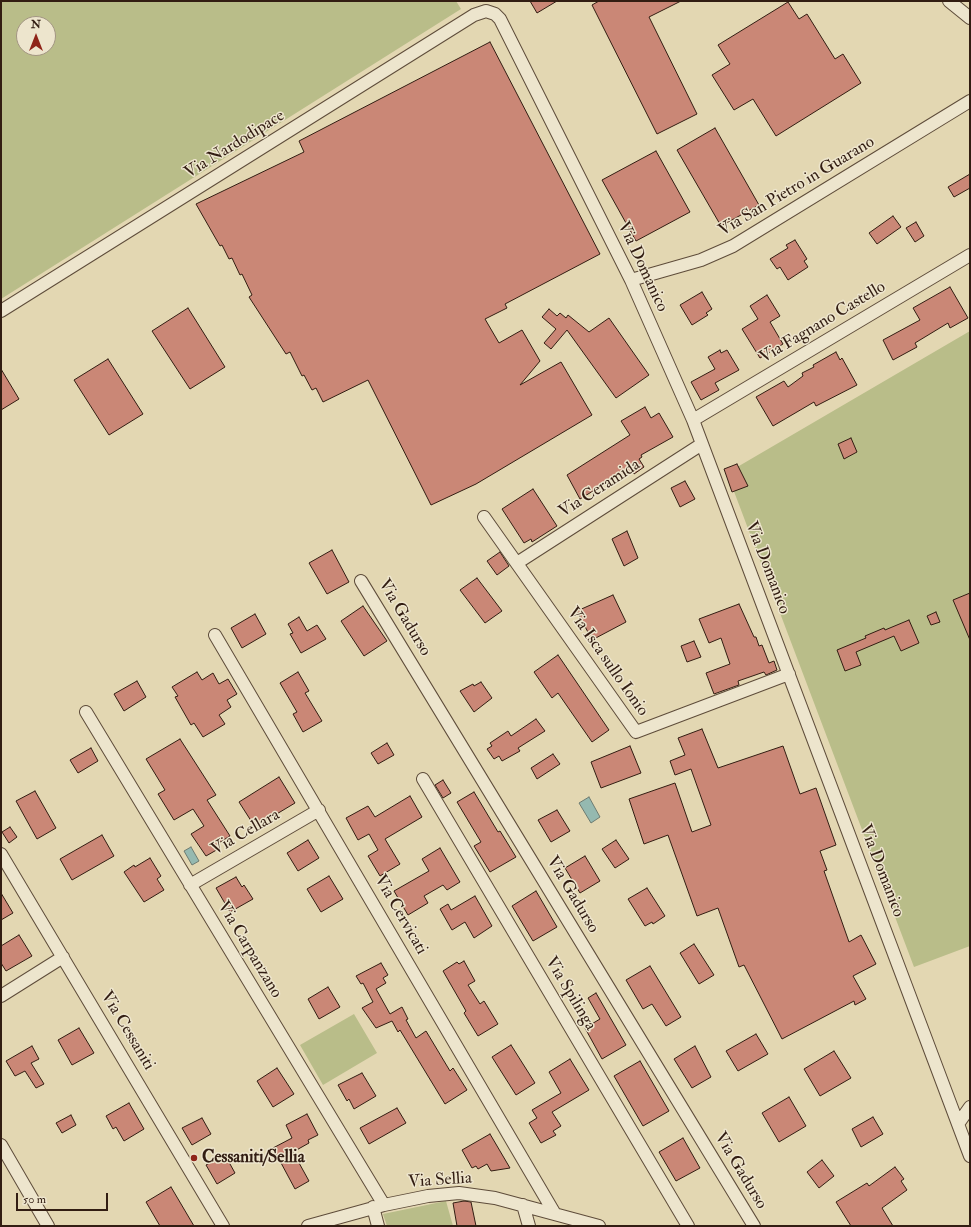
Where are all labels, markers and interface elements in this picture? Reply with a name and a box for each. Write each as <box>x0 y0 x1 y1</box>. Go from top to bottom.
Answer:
north arrow <box>16 16 56 56</box>
text: N <box>31 18 41 31</box>
street label: Via Nardodipace <box>181 106 289 184</box>
street label: Via San Pietro in Guarano <box>715 132 879 242</box>
street label: Via Domanico <box>612 219 672 315</box>
street label: Via Fagnano Castello <box>756 277 890 369</box>
street label: Via Ceramida <box>555 455 645 523</box>
street label: Via Domanico <box>740 519 794 617</box>
street label: Via Gadurso <box>373 576 435 660</box>
street label: Via Isca sullo Ionio <box>562 604 652 720</box>
street label: Via Cellara <box>208 805 284 861</box>
street label: Via Domanico <box>854 822 908 920</box>
street label: Via Gadurso <box>541 853 603 937</box>
street label: Via Cervicati <box>369 871 431 959</box>
street label: Via Carpanzano <box>212 898 286 1002</box>
street label: Via Spilinga <box>540 953 600 1035</box>
street label: Via Cessaniti <box>95 988 159 1074</box>
street label: Via Gadurso <box>709 1129 771 1213</box>
place label: Cessaniti/Sellia <box>202 1148 305 1168</box>
marker: Cessaniti/Sellia <box>189 1153 199 1163</box>
street label: Via Sellia <box>407 1169 473 1193</box>
scale bar <box>18 1185 110 1211</box>
text: 50 m <box>23 1192 46 1207</box>

